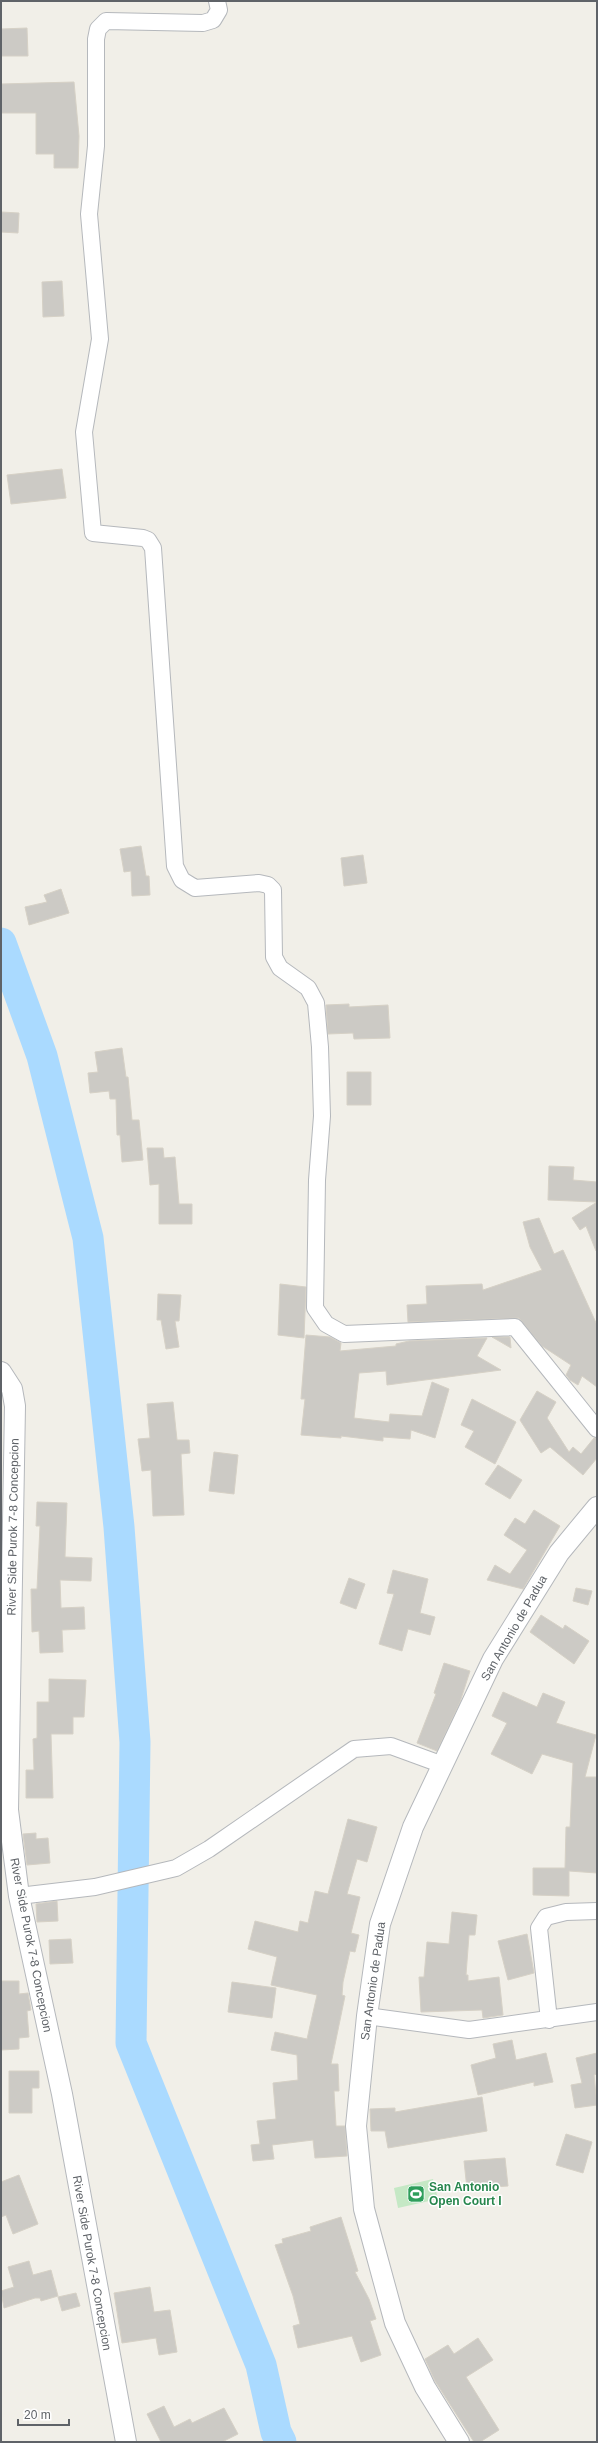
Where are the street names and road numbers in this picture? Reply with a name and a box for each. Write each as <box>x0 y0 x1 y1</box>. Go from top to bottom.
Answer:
street label: River Side Purok 7-8 Concepcion <box>4 1438 22 1616</box>
street label: San Antonio de Padua <box>478 1572 550 1683</box>
street label: River Side Purok 7-8 Concepcion <box>7 1857 55 2033</box>
street label: San Antonio de Padua <box>358 1921 388 2041</box>
street label: River Side Purok 7-8 Concepcion <box>70 2174 114 2352</box>

